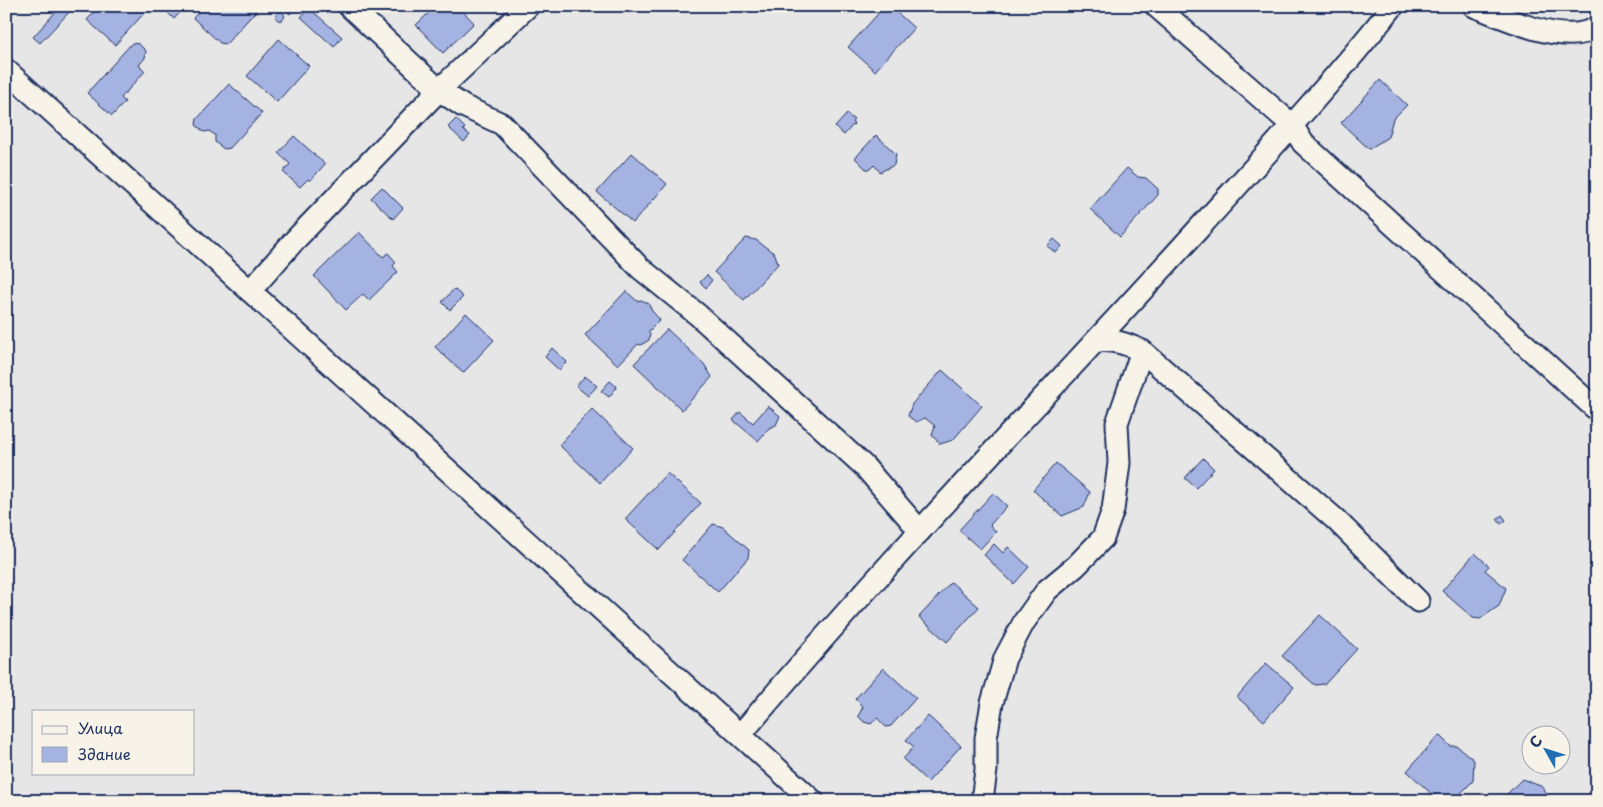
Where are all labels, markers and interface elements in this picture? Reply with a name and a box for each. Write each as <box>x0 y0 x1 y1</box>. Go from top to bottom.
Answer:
legend <box>32 710 195 774</box>
text: Улица <box>78 716 123 739</box>
north arrow <box>1520 724 1570 774</box>
text: С <box>1524 731 1547 752</box>
text: Здание <box>78 742 131 765</box>

